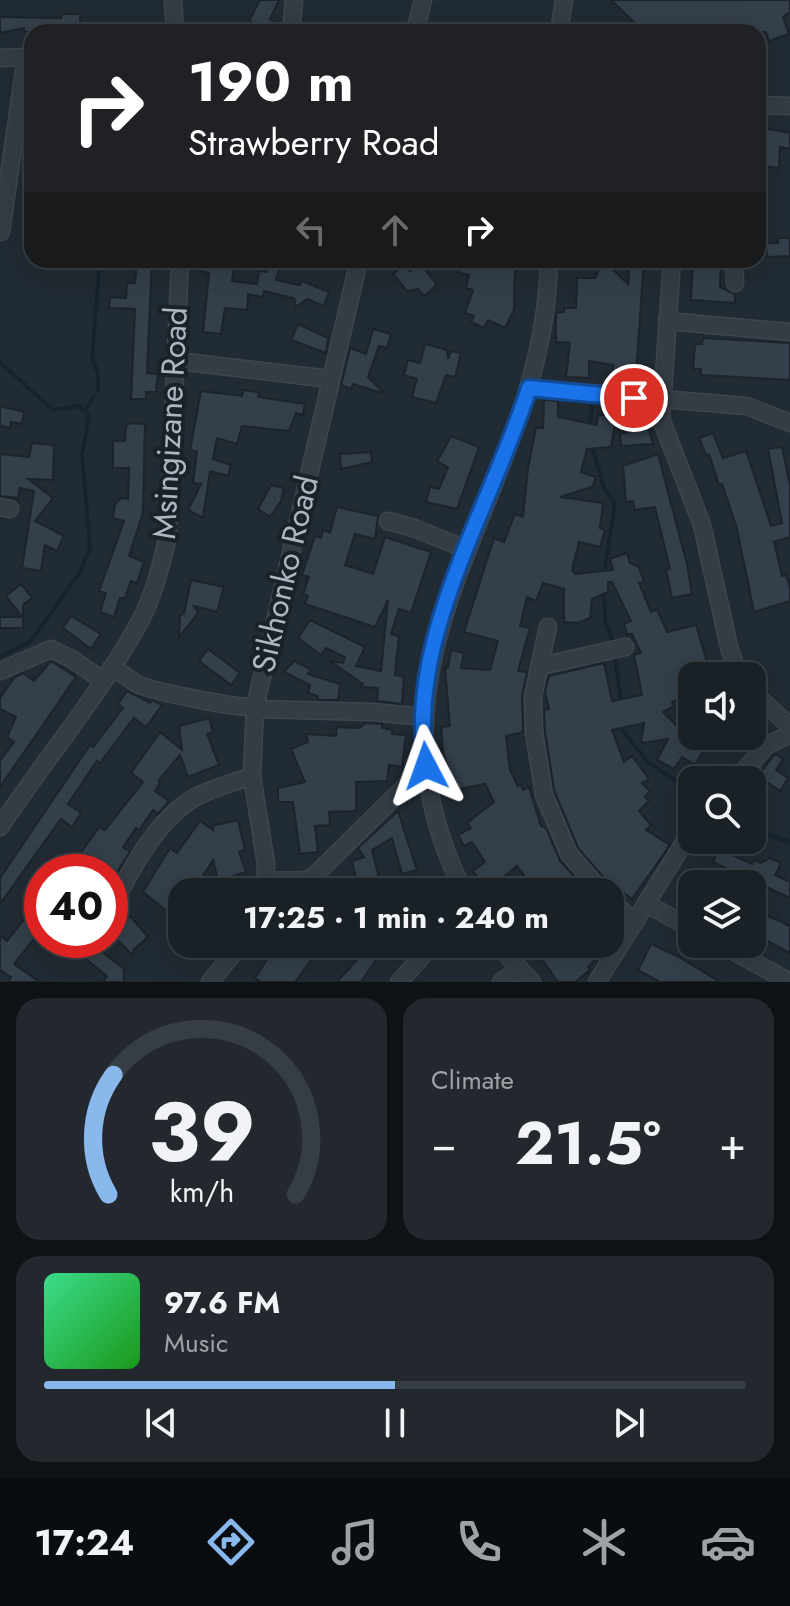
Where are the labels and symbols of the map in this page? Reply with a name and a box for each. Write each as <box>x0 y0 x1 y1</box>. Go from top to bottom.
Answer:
street label: Msingizane Road <box>141 306 199 540</box>
pin <box>600 364 668 432</box>
street label: Sikhonko Road <box>240 471 330 677</box>
position arrow <box>384 724 468 808</box>
speed limit sign: 40 <box>24 854 128 958</box>

